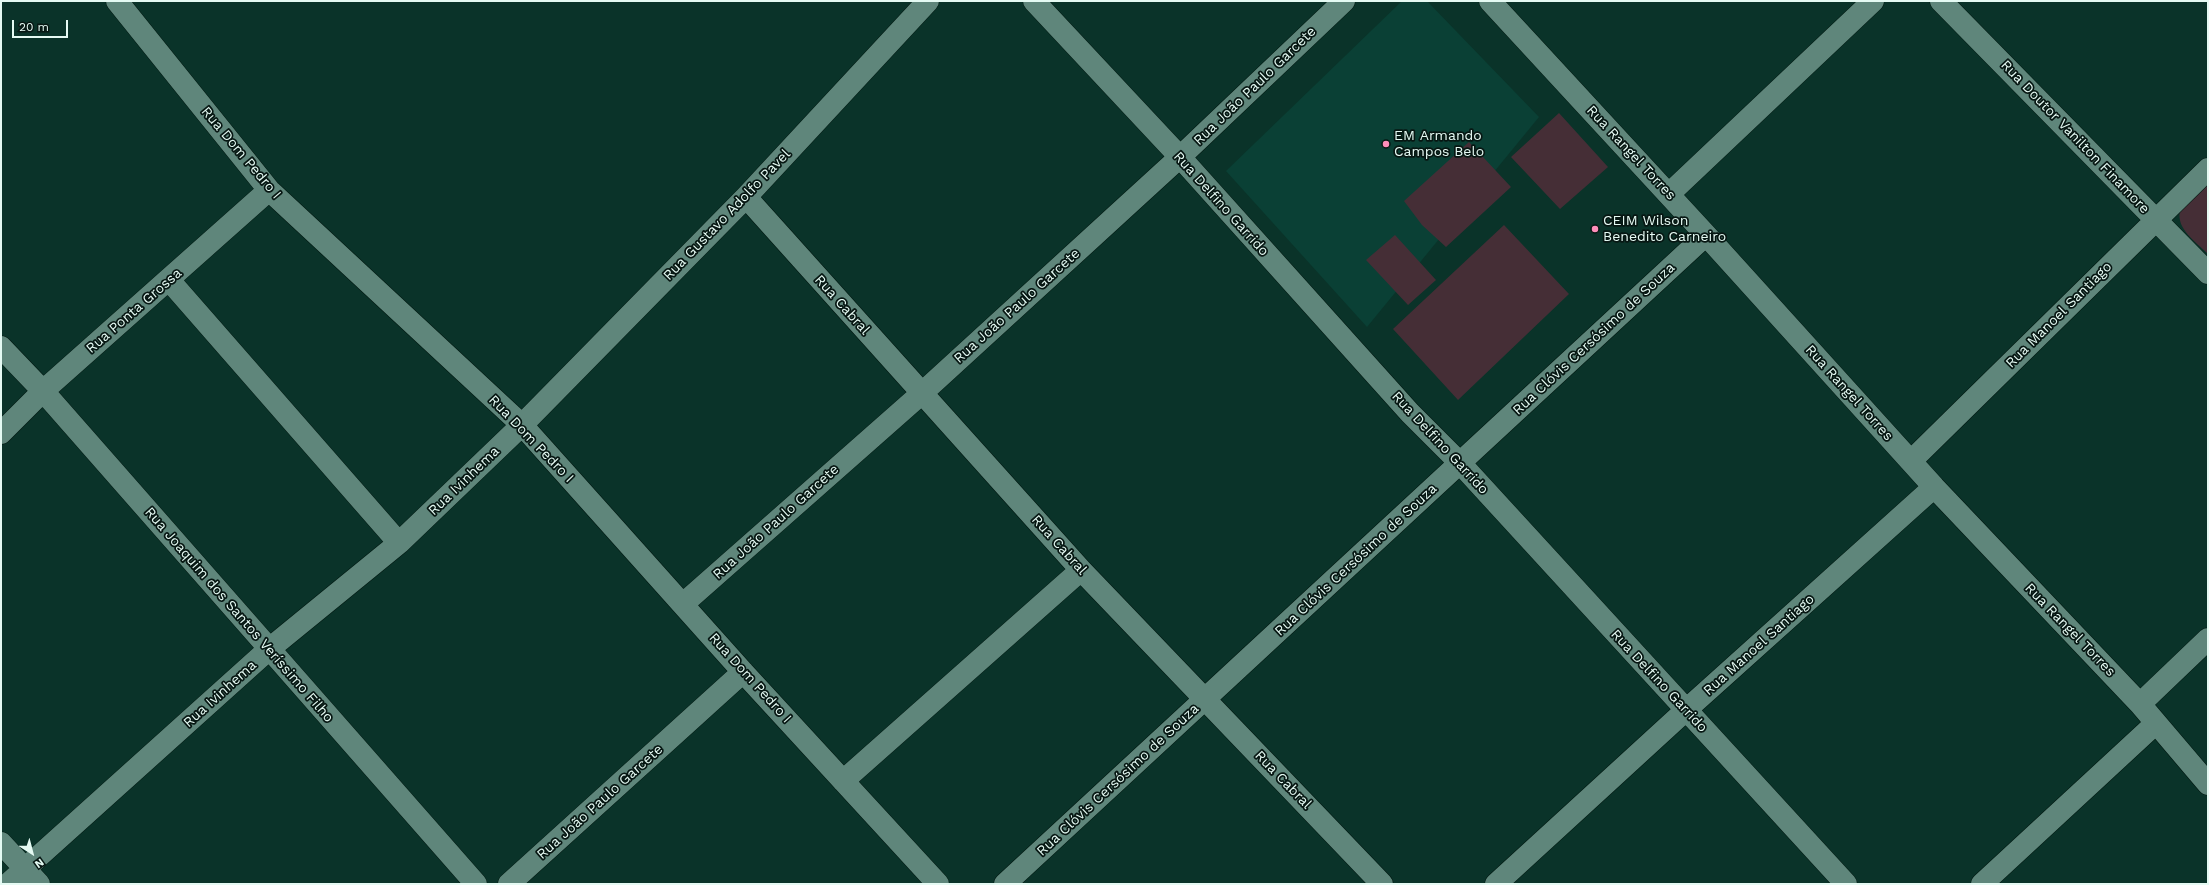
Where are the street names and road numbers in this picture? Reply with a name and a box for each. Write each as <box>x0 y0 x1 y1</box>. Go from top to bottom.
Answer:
street label: Rua João Paulo Garcete <box>1190 23 1320 149</box>
street label: Rua Doutor Vanilton Finamore <box>1997 57 2153 217</box>
street label: Rua Rangel Torres <box>1583 102 1679 204</box>
street label: Rua Dom Pedro I <box>198 103 284 203</box>
street label: Rua Gustavo Adolfo Pavel <box>660 146 794 284</box>
street label: Rua Delfino Garrido <box>1170 148 1272 260</box>
street label: Rua João Paulo Garcete <box>951 245 1083 367</box>
street label: Rua Manoel Santiago <box>2002 258 2116 372</box>
street label: Rua Clóvis Cersósimo de Souza <box>1509 259 1679 419</box>
street label: Rua Ponta Grossa <box>83 265 185 357</box>
street label: Rua Cabral <box>811 272 873 338</box>
street label: Rua Rangel Torres <box>1802 342 1896 444</box>
street label: Rua Delfino Garrido <box>1388 388 1492 498</box>
street label: Rua Dom Pedro I <box>485 392 577 486</box>
street label: Rua Ivinhema <box>425 443 503 519</box>
street label: Rua João Paulo Garcete <box>710 461 842 583</box>
street label: Rua Clóvis Cersósimo de Souza <box>1271 480 1441 640</box>
street label: Rua Joaquim dos Santos Veríssimo Filho <box>141 504 337 726</box>
street label: Rua Cabral <box>1028 512 1090 578</box>
street label: Rua Rangel Torres <box>2021 580 2119 680</box>
street label: Rua Manoel Santiago <box>1700 591 1818 699</box>
street label: Rua Delfino Garrido <box>1607 626 1711 736</box>
street label: Rua Dom Pedro I <box>705 630 795 726</box>
street label: Rua Ivinhema <box>180 657 260 731</box>
street label: Rua Clóvis Cersósimo de Souza <box>1033 700 1203 860</box>
street label: Rua João Paulo Garcete <box>534 741 666 863</box>
street label: Rua Cabral <box>1251 747 1315 813</box>

